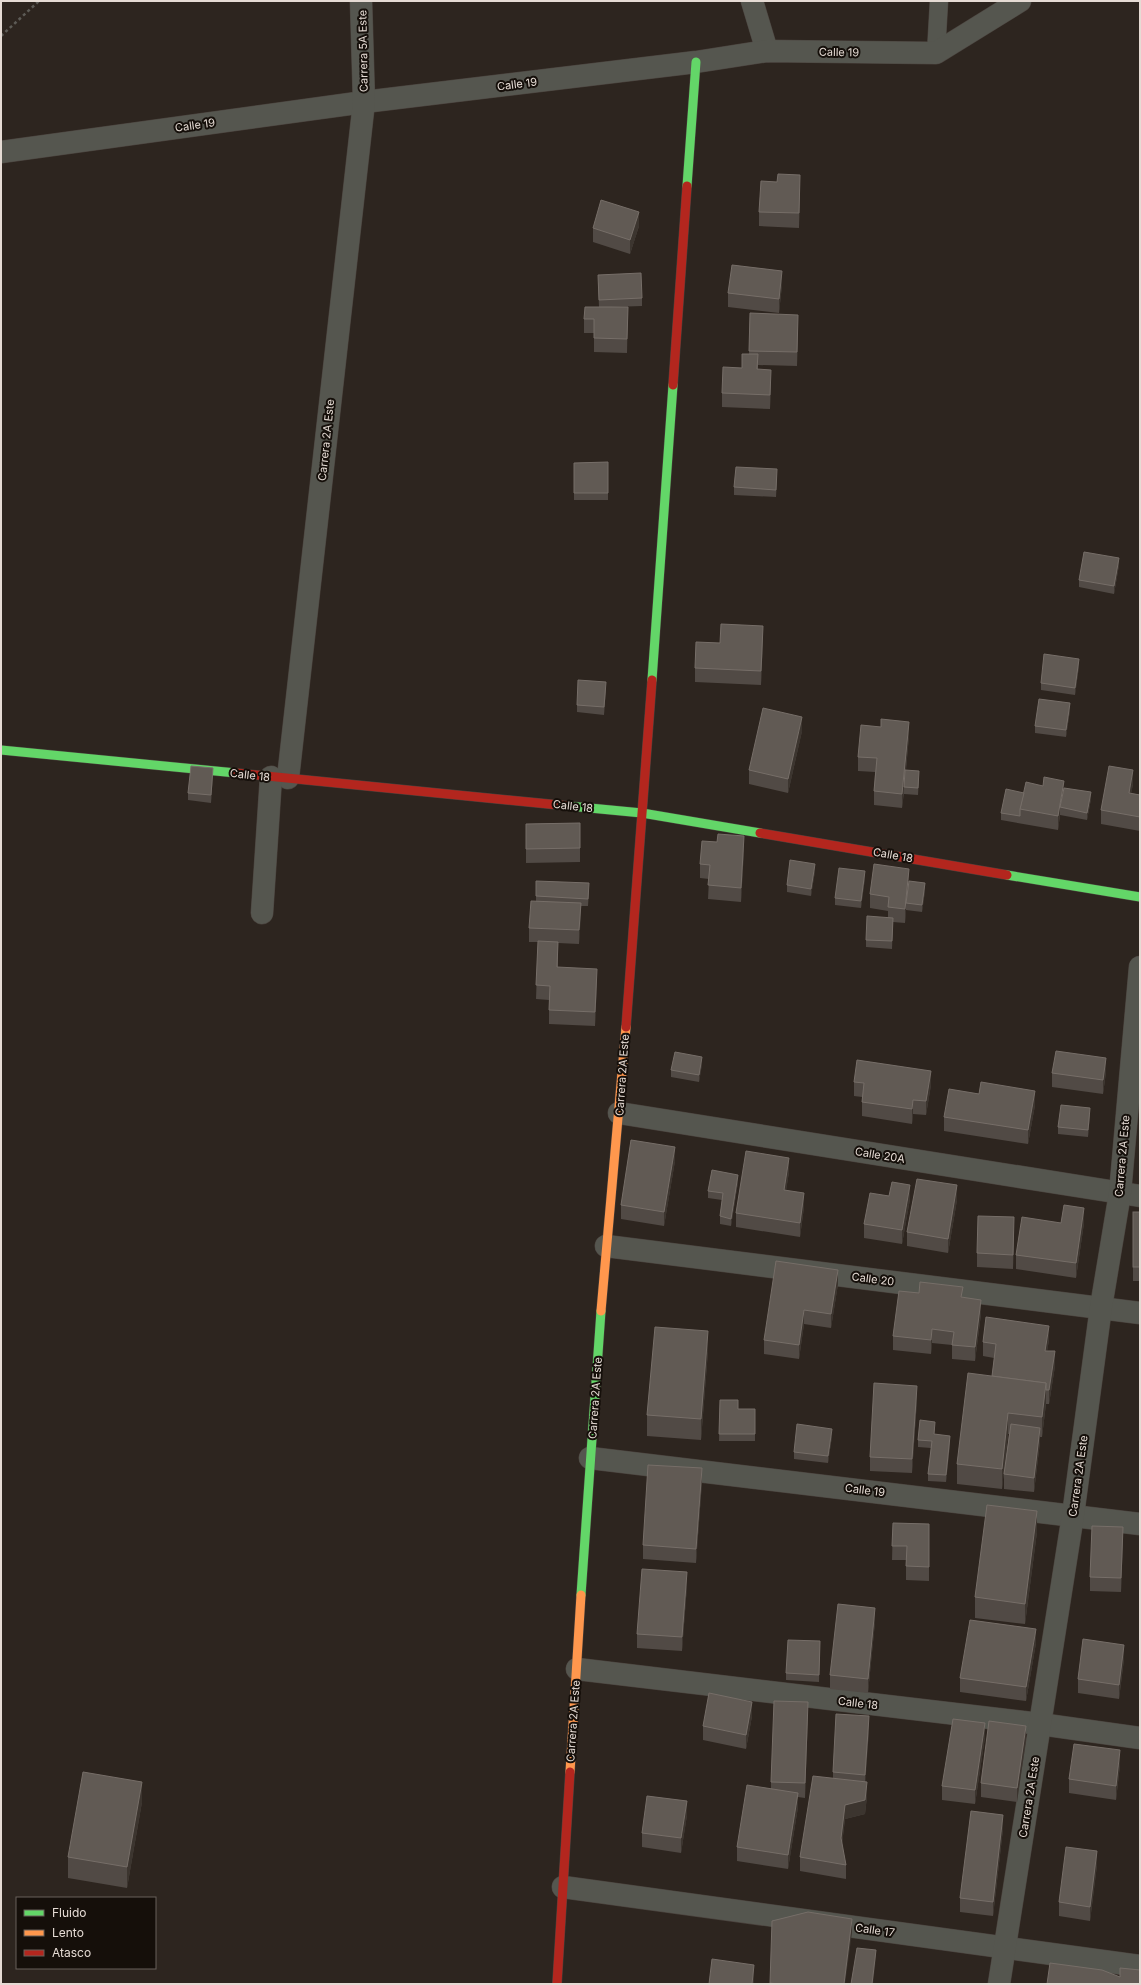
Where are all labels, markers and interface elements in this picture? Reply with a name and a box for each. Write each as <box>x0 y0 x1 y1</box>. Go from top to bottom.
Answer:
street label: Carrera 5A Este <box>355 10 371 92</box>
street label: Calle 19 <box>819 45 859 59</box>
street label: Calle 19 <box>496 75 538 93</box>
street label: Calle 19 <box>174 115 216 135</box>
street label: Carrera 2A Este <box>315 398 337 482</box>
street label: Calle 18 <box>229 766 271 784</box>
street label: Calle 18 <box>552 797 594 815</box>
street label: Calle 18 <box>872 845 914 865</box>
street label: Carrera 2A Este <box>612 1034 632 1116</box>
street label: Carrera 2A Este <box>1111 1115 1133 1197</box>
street label: Calle 20A <box>854 1144 906 1166</box>
street label: Calle 20 <box>851 1269 895 1289</box>
street label: Carrera 2A Este <box>585 1357 605 1439</box>
street label: Carrera 2A Este <box>1065 1434 1091 1518</box>
street label: Calle 19 <box>844 1481 886 1499</box>
street label: Carrera 2A Este <box>563 1680 583 1762</box>
street label: Calle 18 <box>837 1694 879 1712</box>
street label: Carrera 2A Este <box>1016 1755 1042 1839</box>
legend <box>16 1897 156 1969</box>
text: Fluido <box>52 1905 87 1920</box>
street label: Calle 17 <box>854 1920 896 1940</box>
text: Lento <box>52 1925 84 1940</box>
text: Atasco <box>52 1945 91 1960</box>

